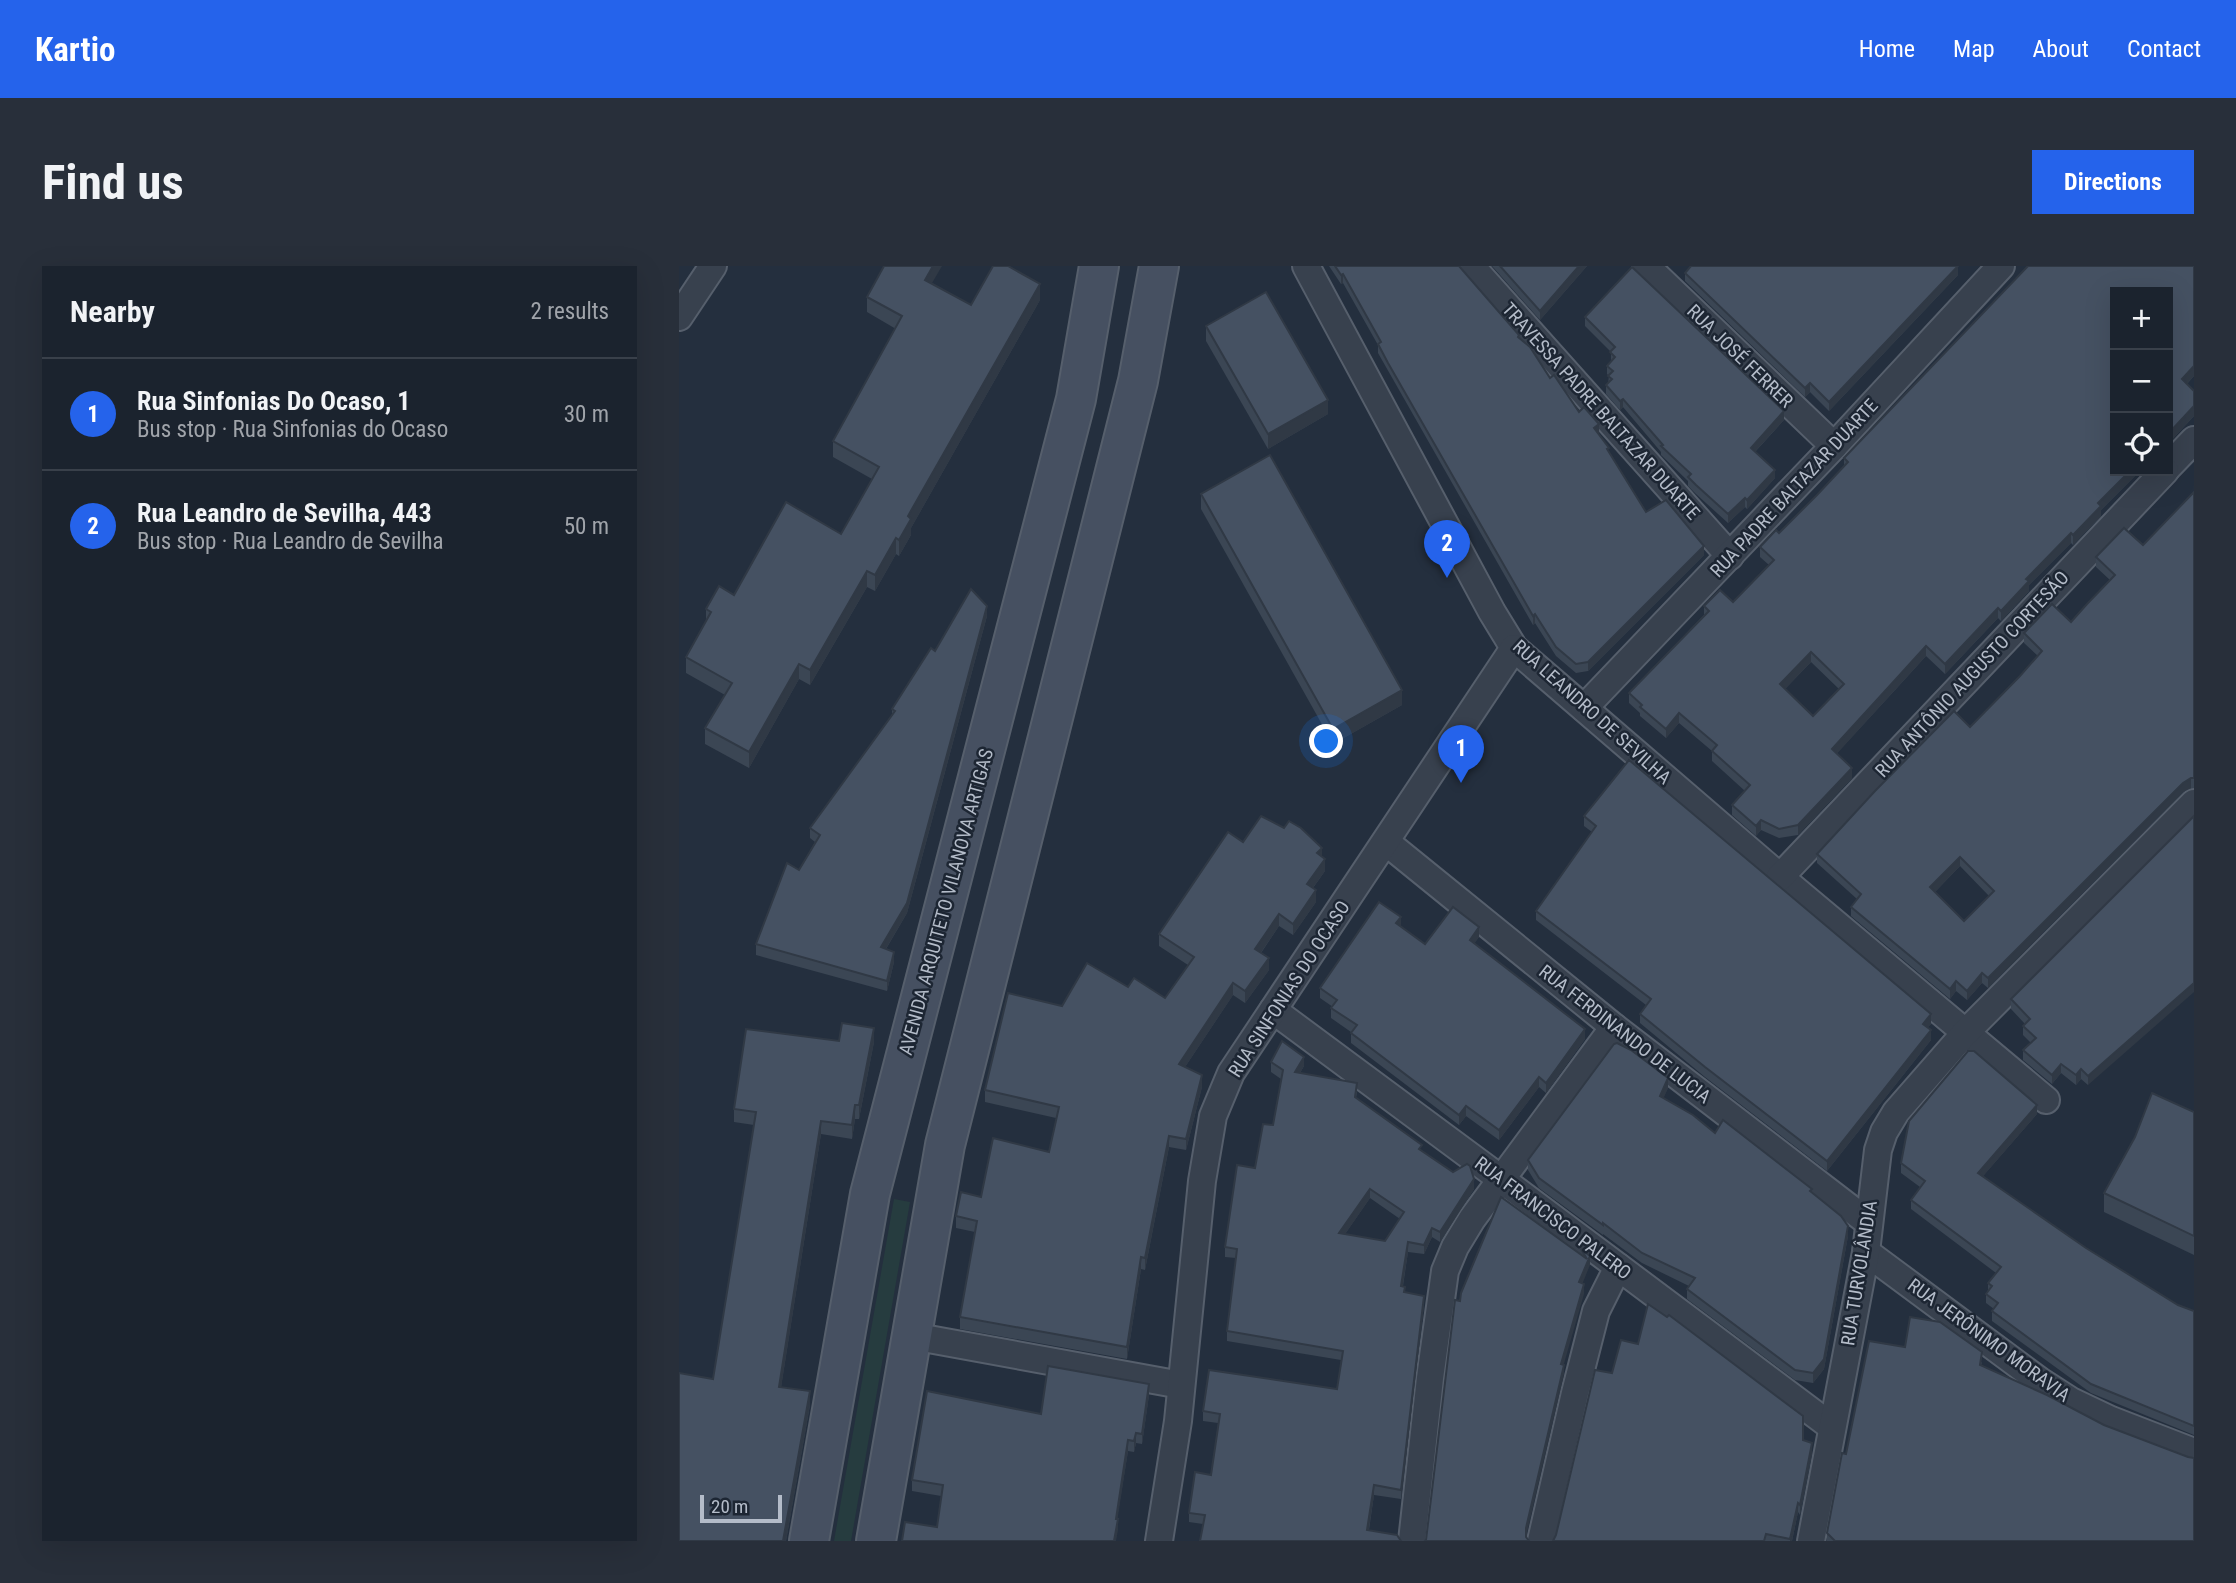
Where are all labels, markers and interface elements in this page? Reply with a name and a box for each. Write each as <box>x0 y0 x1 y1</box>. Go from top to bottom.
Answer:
text: Kartio <box>35 30 115 69</box>
text: Home <box>1859 35 1915 63</box>
text: Map <box>1953 35 1995 63</box>
text: About <box>2033 35 2089 63</box>
text: Contact <box>2127 35 2201 63</box>
button: Directions <box>2032 150 2194 214</box>
text: Find us <box>42 154 184 211</box>
map controls <box>2110 287 2173 476</box>
button: + <box>2110 287 2173 350</box>
text: Nearby <box>70 294 155 329</box>
text: 2 results <box>531 298 609 325</box>
street label: TRAVESSA PADRE BALTAZAR DUARTE <box>1497 298 1705 524</box>
street label: RUA JOSÉ FERRER <box>1682 300 1798 412</box>
button: − <box>2110 350 2173 413</box>
text: Rua Sinfonias Do Ocaso, 1 <box>137 386 410 416</box>
street label: RUA PADRE BALTAZAR DUARTE <box>1705 394 1883 582</box>
text: 1 <box>87 401 99 428</box>
text: 30 m <box>564 401 609 428</box>
button: locate <box>2110 413 2173 476</box>
text: Bus stop · Rua Sinfonias do Ocaso <box>137 416 448 443</box>
text: Rua Leandro de Sevilha, 443 <box>137 498 432 528</box>
text: 2 <box>87 513 99 540</box>
text: 50 m <box>564 513 609 540</box>
pin: 2 <box>1424 520 1470 578</box>
text: Bus stop · Rua Leandro de Sevilha <box>137 528 444 555</box>
street label: RUA ANTÔNIO AUGUSTO CORTESÃO <box>1870 566 2074 782</box>
street label: RUA LEANDRO DE SEVILHA <box>1508 635 1676 789</box>
your location <box>1309 724 1343 758</box>
pin: 1 <box>1438 725 1484 783</box>
street label: AVENIDA ARQUITETO VILANOVA ARTIGAS <box>894 746 998 1058</box>
street label: RUA SINFONIAS DO OCASO <box>1223 896 1355 1082</box>
street label: RUA FERDINANDO DE LUCIA <box>1534 960 1716 1108</box>
street label: RUA FRANCISCO PALERO <box>1470 1152 1636 1284</box>
street label: RUA TURVOLÂNDIA <box>1836 1199 1882 1347</box>
street label: RUA JERÔNIMO MORAVIA <box>1903 1273 2075 1407</box>
scale bar <box>700 1492 782 1524</box>
text: 20 m <box>711 1495 748 1518</box>

